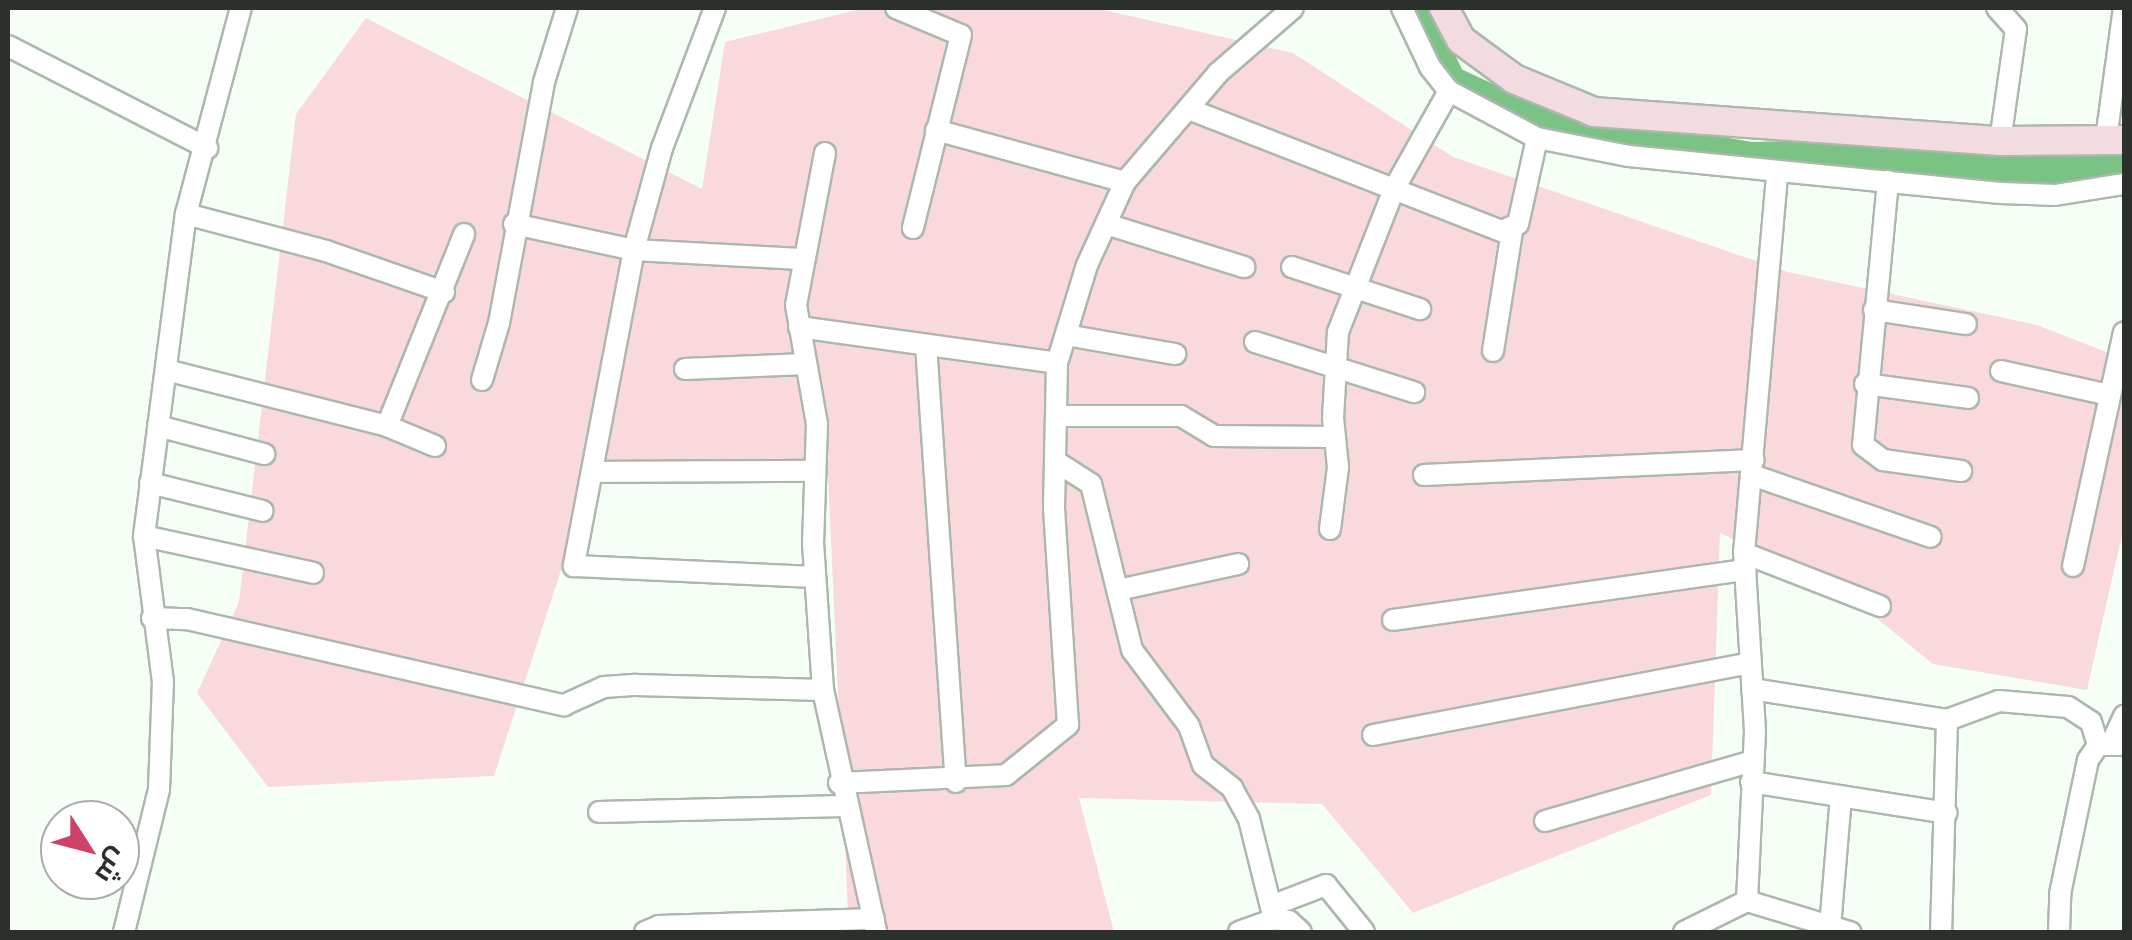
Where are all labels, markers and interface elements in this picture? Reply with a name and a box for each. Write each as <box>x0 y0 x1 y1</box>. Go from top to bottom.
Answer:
north arrow <box>40 800 140 900</box>
text: ش <box>85 840 141 894</box>

